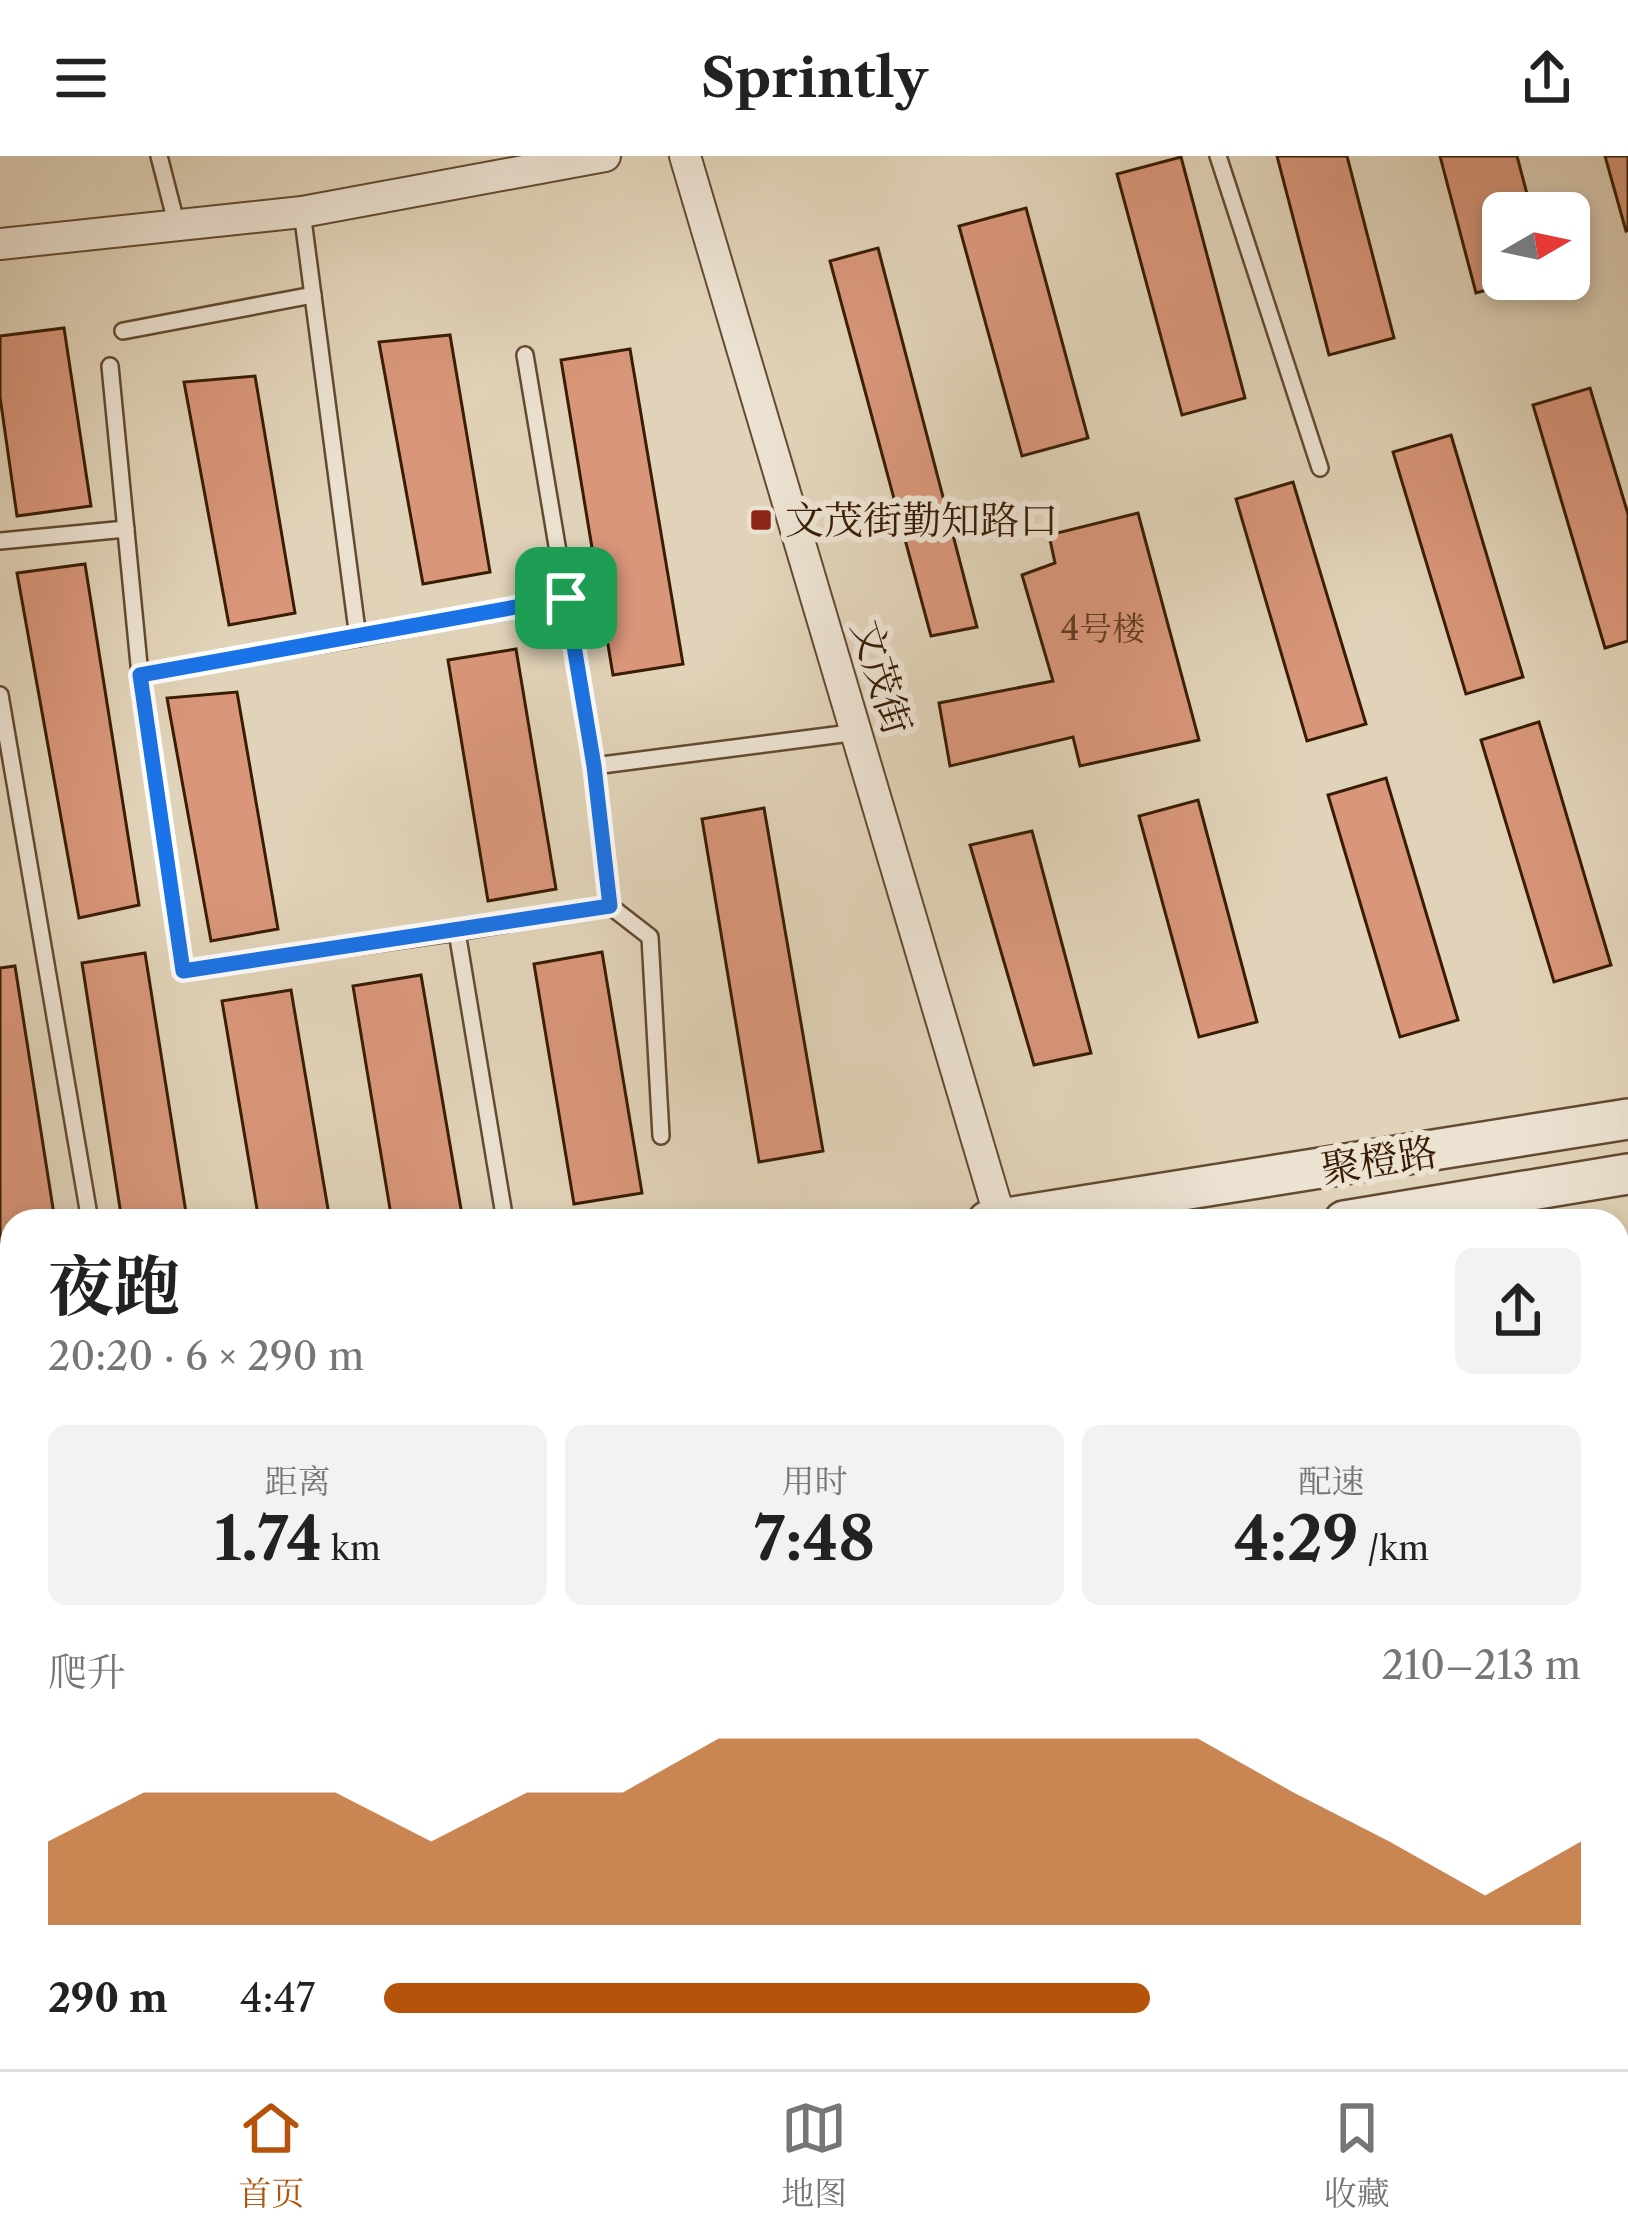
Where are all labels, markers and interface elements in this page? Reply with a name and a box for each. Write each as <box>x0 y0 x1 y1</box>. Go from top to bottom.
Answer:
icon: menu <box>48 45 114 111</box>
text: Sprintly <box>701 45 927 111</box>
icon: share <box>1514 45 1580 111</box>
north arrow <box>1482 192 1590 300</box>
map controls <box>1482 192 1590 300</box>
place label: 文茂街勤知路口 <box>785 496 1058 544</box>
marker: 文茂街勤知路口 <box>748 507 774 533</box>
pin <box>515 547 617 649</box>
icon: arrive <box>533 565 599 631</box>
house number: 4号楼 <box>1060 608 1146 649</box>
street label: 文茂街 <box>842 614 922 740</box>
street label: 聚橙路 <box>1317 1127 1441 1193</box>
text: 夜跑 <box>48 1246 180 1327</box>
button: share <box>1455 1248 1581 1374</box>
text: 20:20 · 6 × 290 m <box>48 1332 364 1380</box>
text: 距离 <box>265 1461 331 1502</box>
text: 用时 <box>782 1461 848 1502</box>
text: 配速 <box>1299 1461 1365 1502</box>
text: 1.74 <box>214 1502 322 1576</box>
text: 7:48 <box>754 1502 875 1576</box>
text: 4:29 <box>1234 1502 1359 1576</box>
text: km <box>322 1528 381 1569</box>
text: /km <box>1359 1528 1429 1569</box>
text: 210–213 m <box>1381 1641 1581 1689</box>
text: 爬升 <box>48 1648 126 1696</box>
text: 290 m <box>48 1974 168 2022</box>
text: 4:47 <box>240 1974 315 2022</box>
tab: 首页 <box>238 2095 304 2214</box>
tab: 地图 <box>781 2095 847 2214</box>
tab: 收藏 <box>1324 2095 1390 2214</box>

